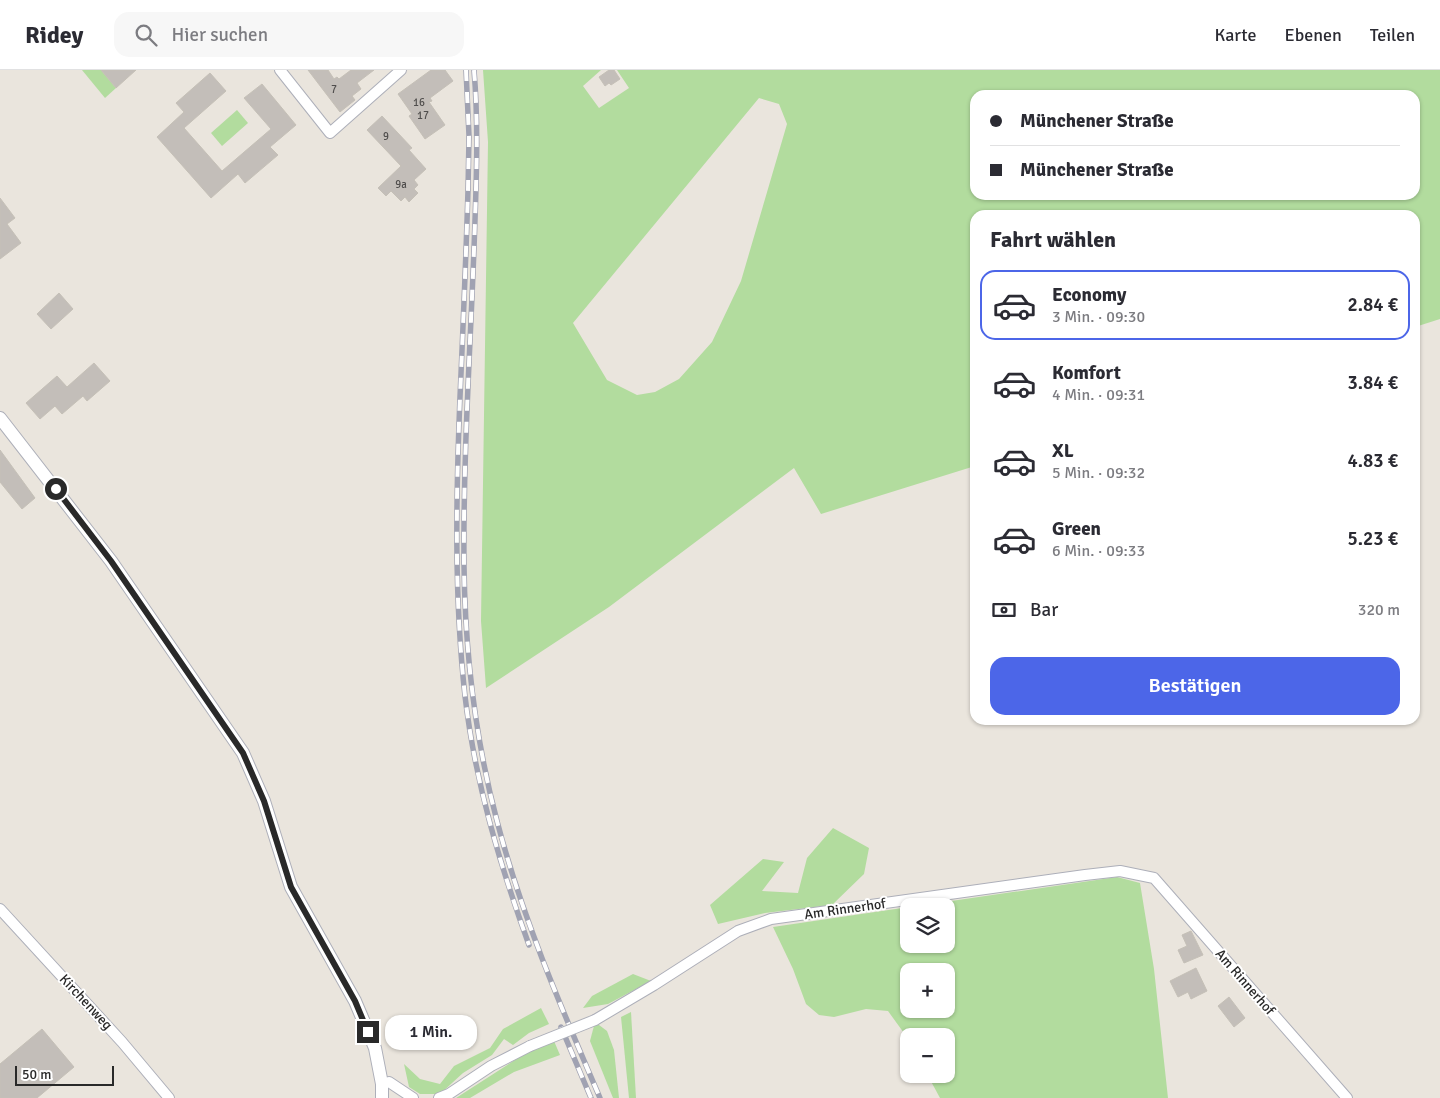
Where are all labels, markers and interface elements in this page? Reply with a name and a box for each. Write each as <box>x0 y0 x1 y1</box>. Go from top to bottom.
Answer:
search box <box>114 12 464 57</box>
text: Ridey <box>25 20 84 50</box>
icon: search <box>132 21 160 49</box>
text: Hier suchen <box>172 23 268 47</box>
text: Karte <box>1214 24 1256 46</box>
text: Ebenen <box>1284 24 1342 46</box>
text: Teilen <box>1370 24 1415 46</box>
house number: 7 <box>331 83 337 96</box>
house number: 16 <box>413 96 425 109</box>
house number: 17 <box>417 109 429 122</box>
text: Münchener Straße <box>1020 109 1174 133</box>
house number: 9 <box>383 130 389 143</box>
text: Münchener Straße <box>1020 158 1174 182</box>
house number: 9a <box>395 178 407 191</box>
text: Fahrt wählen <box>990 226 1116 253</box>
icon: car <box>992 283 1037 328</box>
text: Economy <box>1052 283 1126 307</box>
text: 2.84 € <box>1348 293 1398 317</box>
text: 3 Min. · 09:30 <box>1052 307 1145 327</box>
icon: car <box>992 361 1037 406</box>
text: Komfort <box>1052 361 1121 385</box>
text: 3.84 € <box>1348 371 1398 395</box>
text: 4 Min. · 09:31 <box>1052 385 1145 405</box>
icon: car <box>992 439 1037 484</box>
text: XL <box>1052 439 1074 463</box>
text: 4.83 € <box>1348 449 1398 473</box>
text: 5 Min. · 09:32 <box>1052 463 1145 483</box>
route start <box>45 478 67 500</box>
icon: car <box>992 517 1037 562</box>
text: Green <box>1052 517 1101 541</box>
text: 5.23 € <box>1348 527 1398 551</box>
text: 6 Min. · 09:33 <box>1052 541 1145 561</box>
icon: cash <box>990 596 1018 624</box>
text: Bar <box>1030 598 1058 622</box>
text: 320 m <box>1358 600 1400 620</box>
button: Bestätigen <box>990 657 1400 715</box>
street label: Am Rinnerhof <box>803 895 888 923</box>
map controls <box>900 898 955 1083</box>
button: layers <box>900 898 955 953</box>
street label: Am Rinnerhof <box>1212 946 1279 1019</box>
button: + <box>900 963 955 1018</box>
street label: Kirchenweg <box>56 971 116 1033</box>
callout: 1 Min. <box>386 1014 478 1050</box>
route end <box>357 1021 379 1043</box>
text: 1 Min. <box>410 1022 453 1042</box>
button: − <box>900 1028 955 1083</box>
scale bar <box>15 1063 114 1086</box>
text: 50 m <box>22 1066 51 1083</box>

